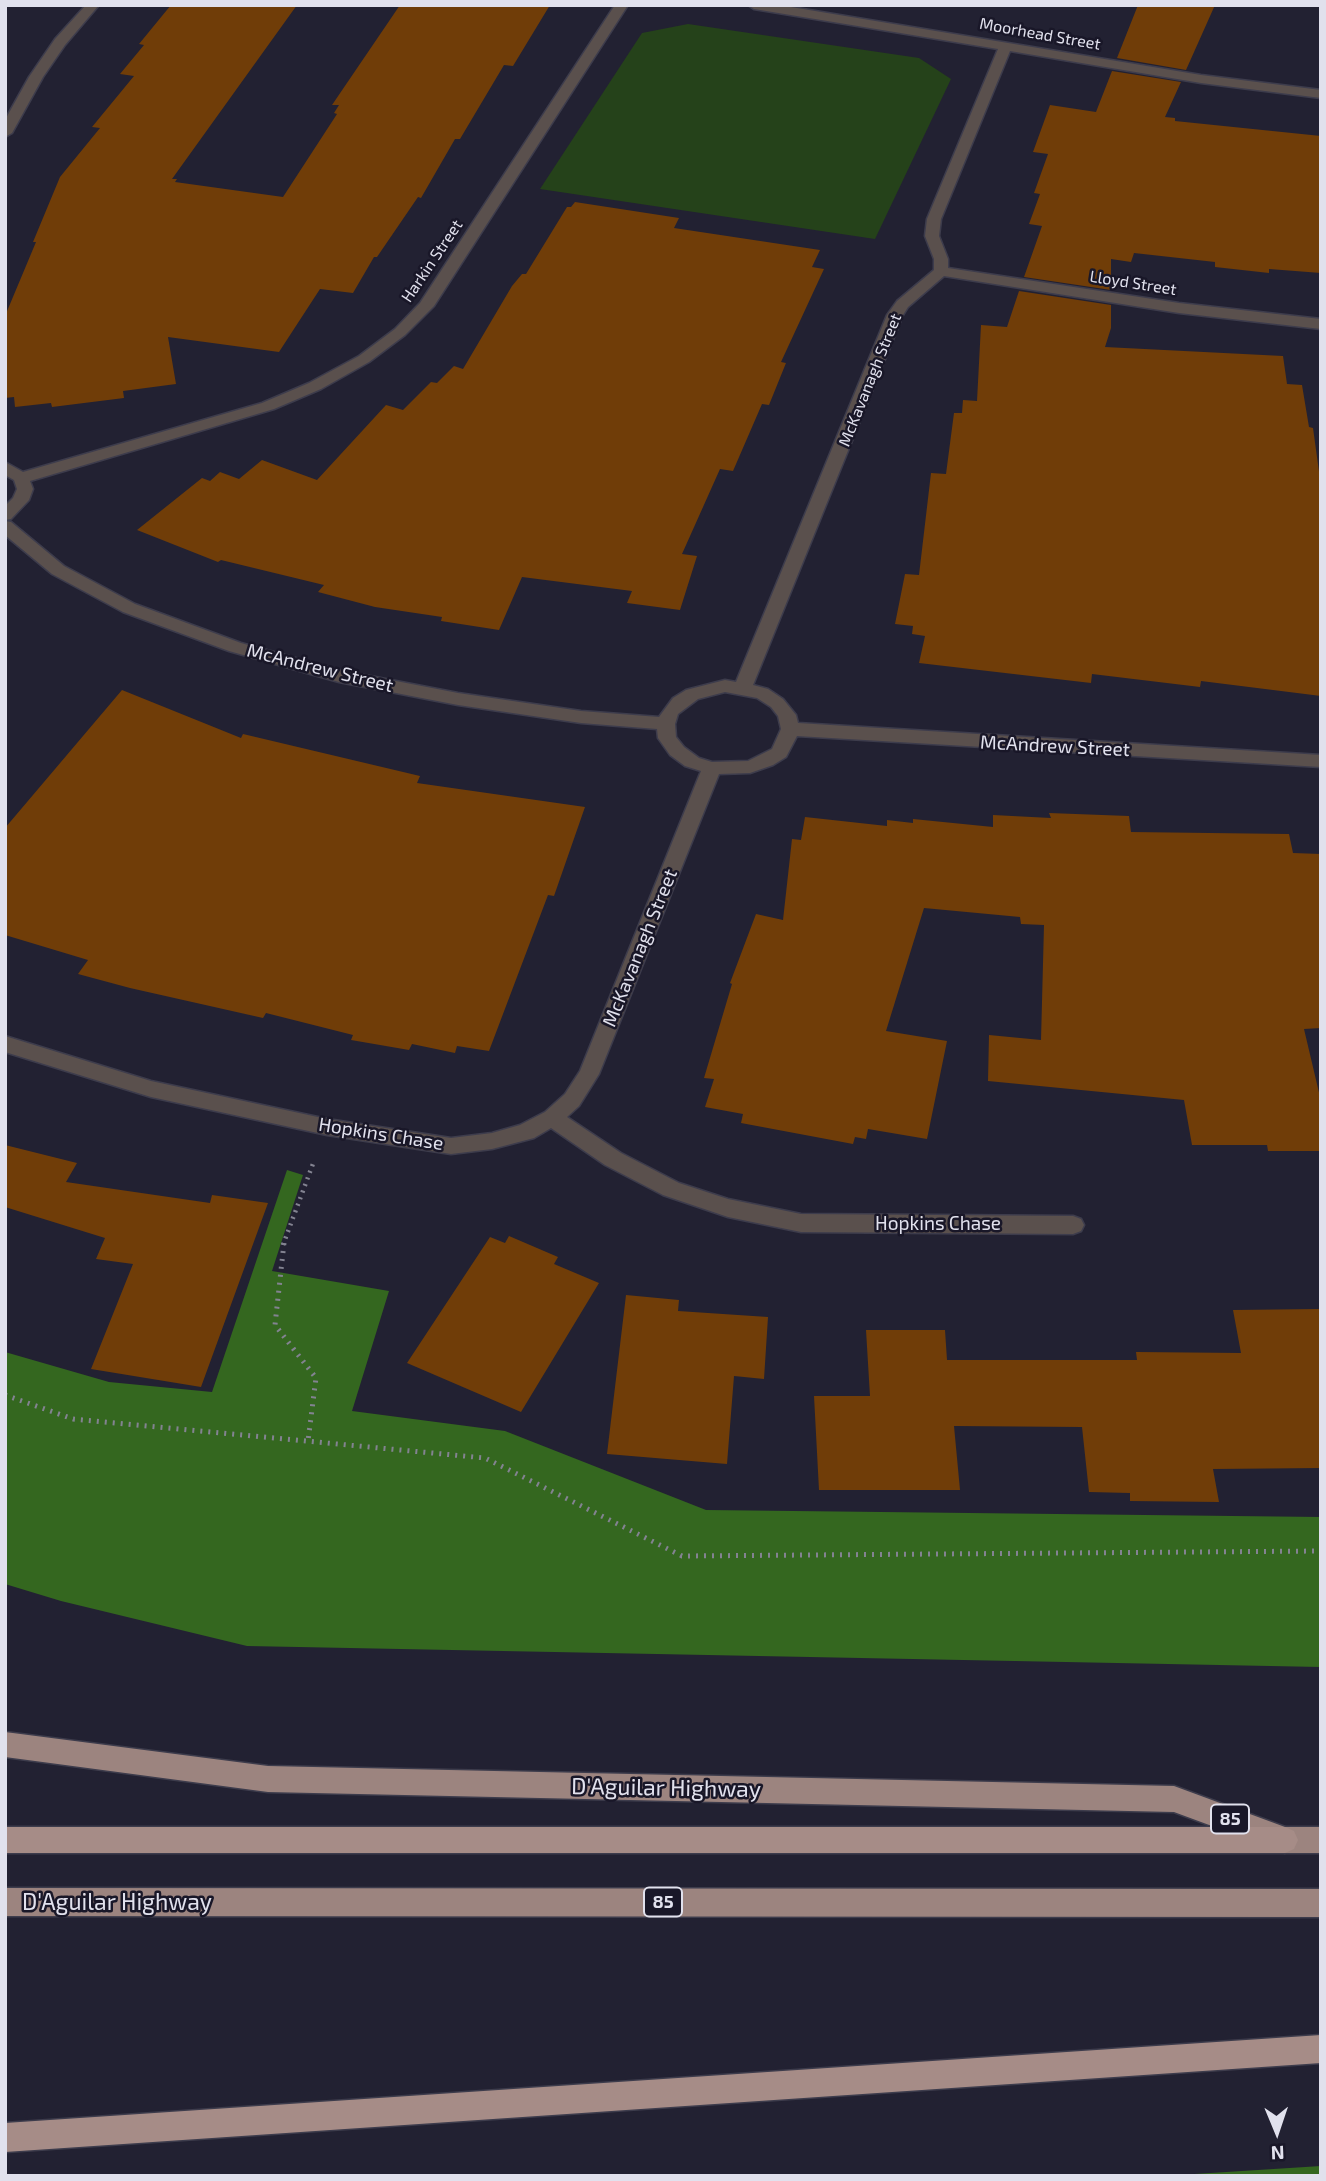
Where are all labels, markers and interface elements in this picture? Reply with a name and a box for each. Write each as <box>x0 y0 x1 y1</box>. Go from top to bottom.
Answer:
street label: Moorhead Street <box>978 14 1102 54</box>
street label: Harkin Street <box>397 216 467 306</box>
street label: Lloyd Street <box>1088 267 1178 299</box>
street label: McKavanagh Street <box>835 311 905 449</box>
street label: McAndrew Street <box>244 639 396 697</box>
street label: McAndrew Street <box>980 731 1130 761</box>
street label: McKavanagh Street <box>598 866 682 1030</box>
street label: Hopkins Chase <box>317 1113 445 1155</box>
street label: Hopkins Chase <box>875 1213 1001 1235</box>
street label: D'Aguilar Highway <box>571 1773 761 1803</box>
road number: 85 <box>1211 1804 1249 1833</box>
street label: D'Aguilar Highway <box>22 1888 212 1916</box>
road number: 85 <box>644 1888 682 1916</box>
north arrow <box>1242 2097 1312 2167</box>
text: N <box>1270 2142 1285 2165</box>

